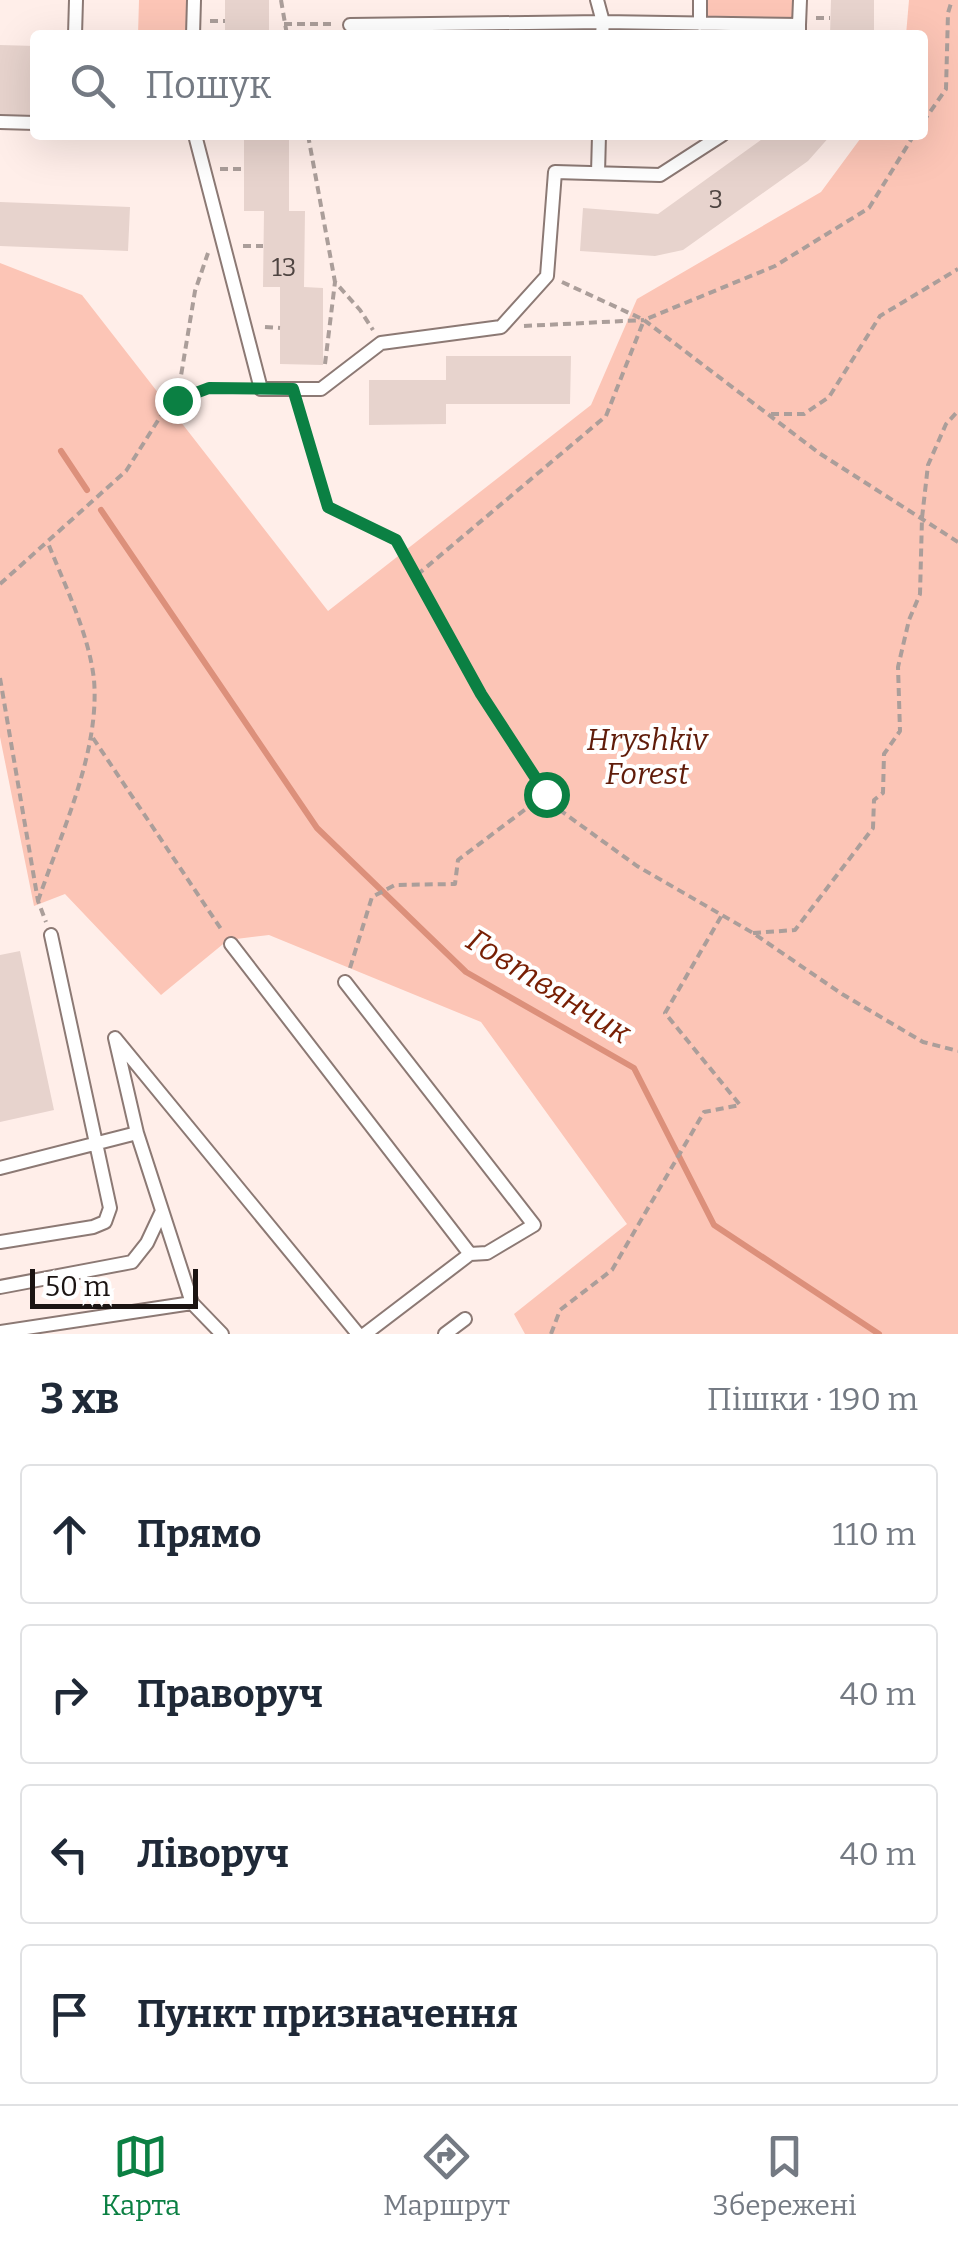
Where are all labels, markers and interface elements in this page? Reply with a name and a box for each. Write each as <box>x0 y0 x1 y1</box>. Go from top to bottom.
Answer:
search box <box>30 30 928 140</box>
icon: search <box>65 58 120 113</box>
text: Пошук <box>145 62 271 108</box>
house number: 3 <box>709 185 723 215</box>
house number: 13 <box>272 253 296 283</box>
route end <box>155 378 201 424</box>
park label: Hryshkiv Forest <box>586 722 709 792</box>
route start <box>524 772 570 818</box>
water label: Говтвянчик <box>460 920 639 1052</box>
scale bar <box>30 1264 198 1308</box>
text: 50 m <box>45 1270 110 1303</box>
text: 3 хв <box>40 1374 119 1424</box>
text: Пішки · 190 m <box>707 1380 918 1418</box>
icon: ahead <box>42 1507 97 1562</box>
text: Прямо <box>137 1511 261 1557</box>
text: 110 m <box>833 1515 916 1553</box>
icon: right <box>42 1667 97 1722</box>
text: Праворуч <box>137 1671 323 1717</box>
text: 40 m <box>840 1675 916 1713</box>
icon: left <box>42 1827 97 1882</box>
text: Ліворуч <box>137 1831 289 1877</box>
text: 40 m <box>840 1835 916 1873</box>
icon: arrive <box>42 1987 97 2042</box>
text: Пункт призначення <box>137 1991 518 2037</box>
tab: Карта <box>101 2129 180 2222</box>
tab: Маршрут <box>383 2129 510 2222</box>
tab: Збережені <box>713 2129 857 2222</box>

